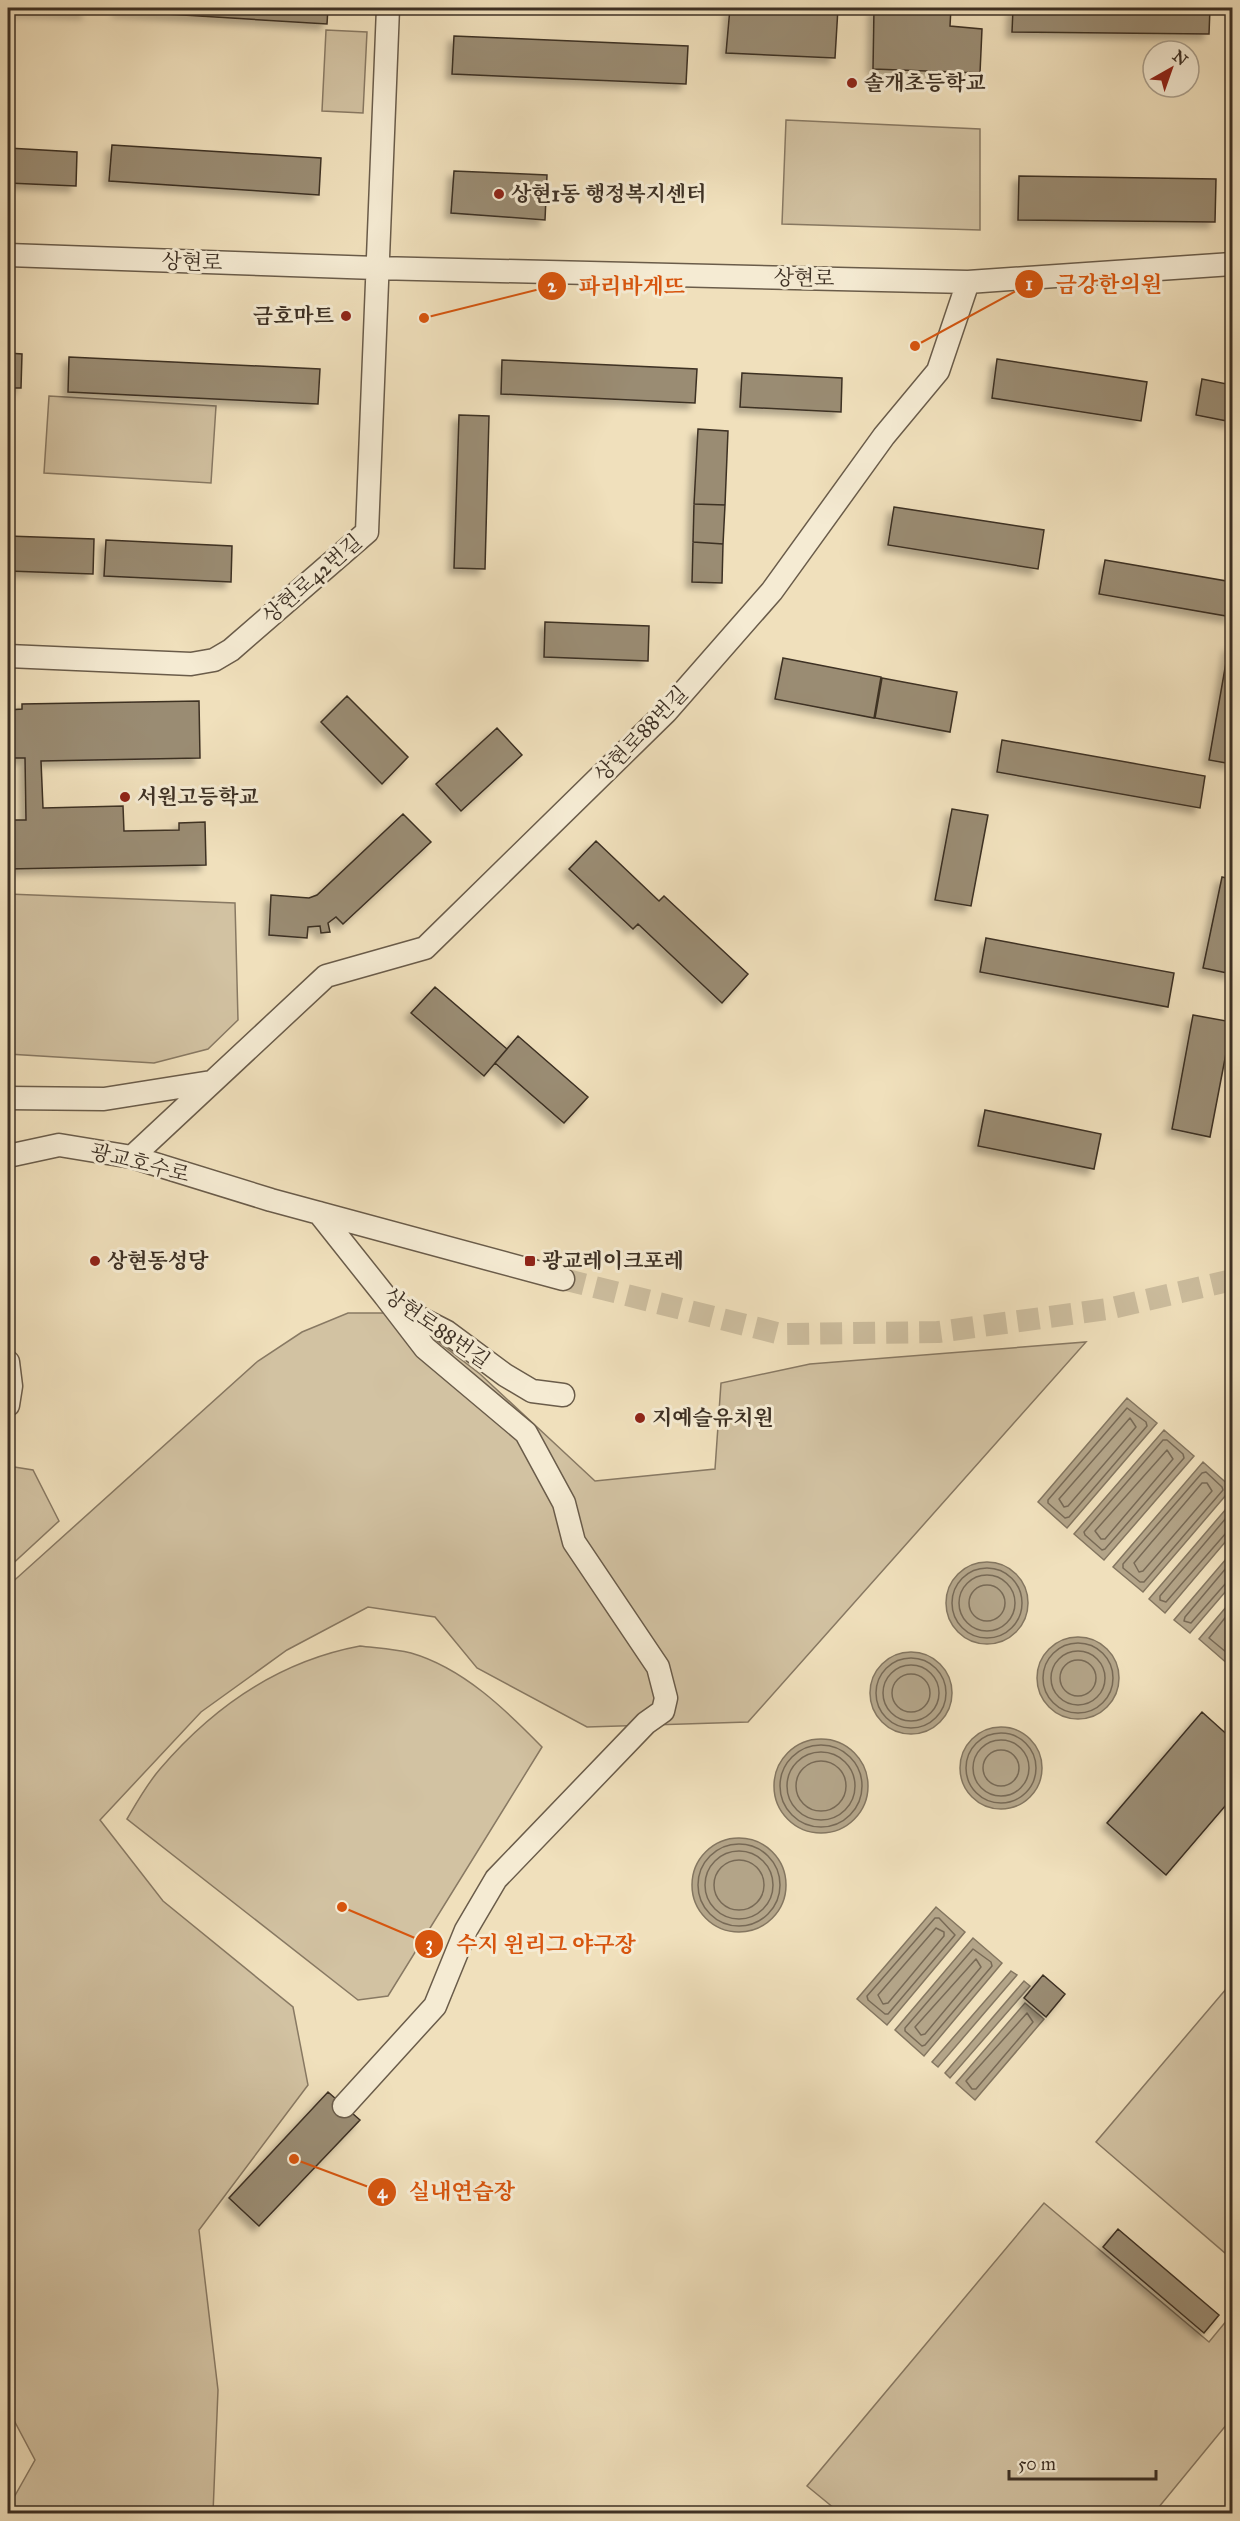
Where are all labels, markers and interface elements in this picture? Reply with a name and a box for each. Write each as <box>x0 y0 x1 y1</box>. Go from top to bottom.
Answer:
north arrow <box>1141 39 1201 99</box>
text: N <box>1169 46 1192 70</box>
place label: 솔개초등학교 <box>864 70 986 96</box>
marker: 솔개초등학교 <box>845 76 859 90</box>
place label: 상현1동 행정복지센터 <box>511 181 706 207</box>
marker: 상현1동 행정복지센터 <box>492 187 506 201</box>
street label: 상현로 <box>161 248 223 276</box>
street label: 상현로 <box>773 264 835 292</box>
callout: 금강한의원 <box>1014 264 1174 304</box>
callout: 파리바게뜨 <box>537 266 698 306</box>
text: 금강한의원 <box>1056 271 1162 298</box>
text: 파리바게뜨 <box>579 273 685 300</box>
text: 1 <box>1025 273 1033 295</box>
text: 2 <box>548 275 558 297</box>
place label: 금호마트 <box>253 303 334 329</box>
marker: 금호마트 <box>339 309 353 323</box>
street label: 상현로42번길 <box>257 529 367 629</box>
street label: 상현로88번길 <box>589 680 693 788</box>
place label: 서원고등학교 <box>137 784 259 810</box>
marker: 서원고등학교 <box>118 790 132 804</box>
street label: 광교호수로 <box>88 1138 192 1188</box>
place label: 상현동성당 <box>107 1248 209 1274</box>
place label: 광교레이크포레 <box>542 1248 684 1274</box>
marker: 상현동성당 <box>88 1254 102 1268</box>
marker: 광교레이크포레 <box>523 1254 537 1268</box>
street label: 상현로88번길 <box>379 1282 495 1374</box>
place label: 지예슬유치원 <box>652 1405 774 1431</box>
marker: 지예슬유치원 <box>633 1411 647 1425</box>
callout: 수지 윈리그 야구장 <box>414 1924 647 1964</box>
text: 수지 윈리그 야구장 <box>456 1931 636 1958</box>
text: 3 <box>425 1933 433 1956</box>
callout: 실내연습장 <box>367 2172 527 2212</box>
text: 실내연습장 <box>409 2178 516 2205</box>
text: 4 <box>377 2181 388 2204</box>
scale bar <box>1009 2443 1156 2481</box>
text: 50 m <box>1018 2453 1056 2475</box>

